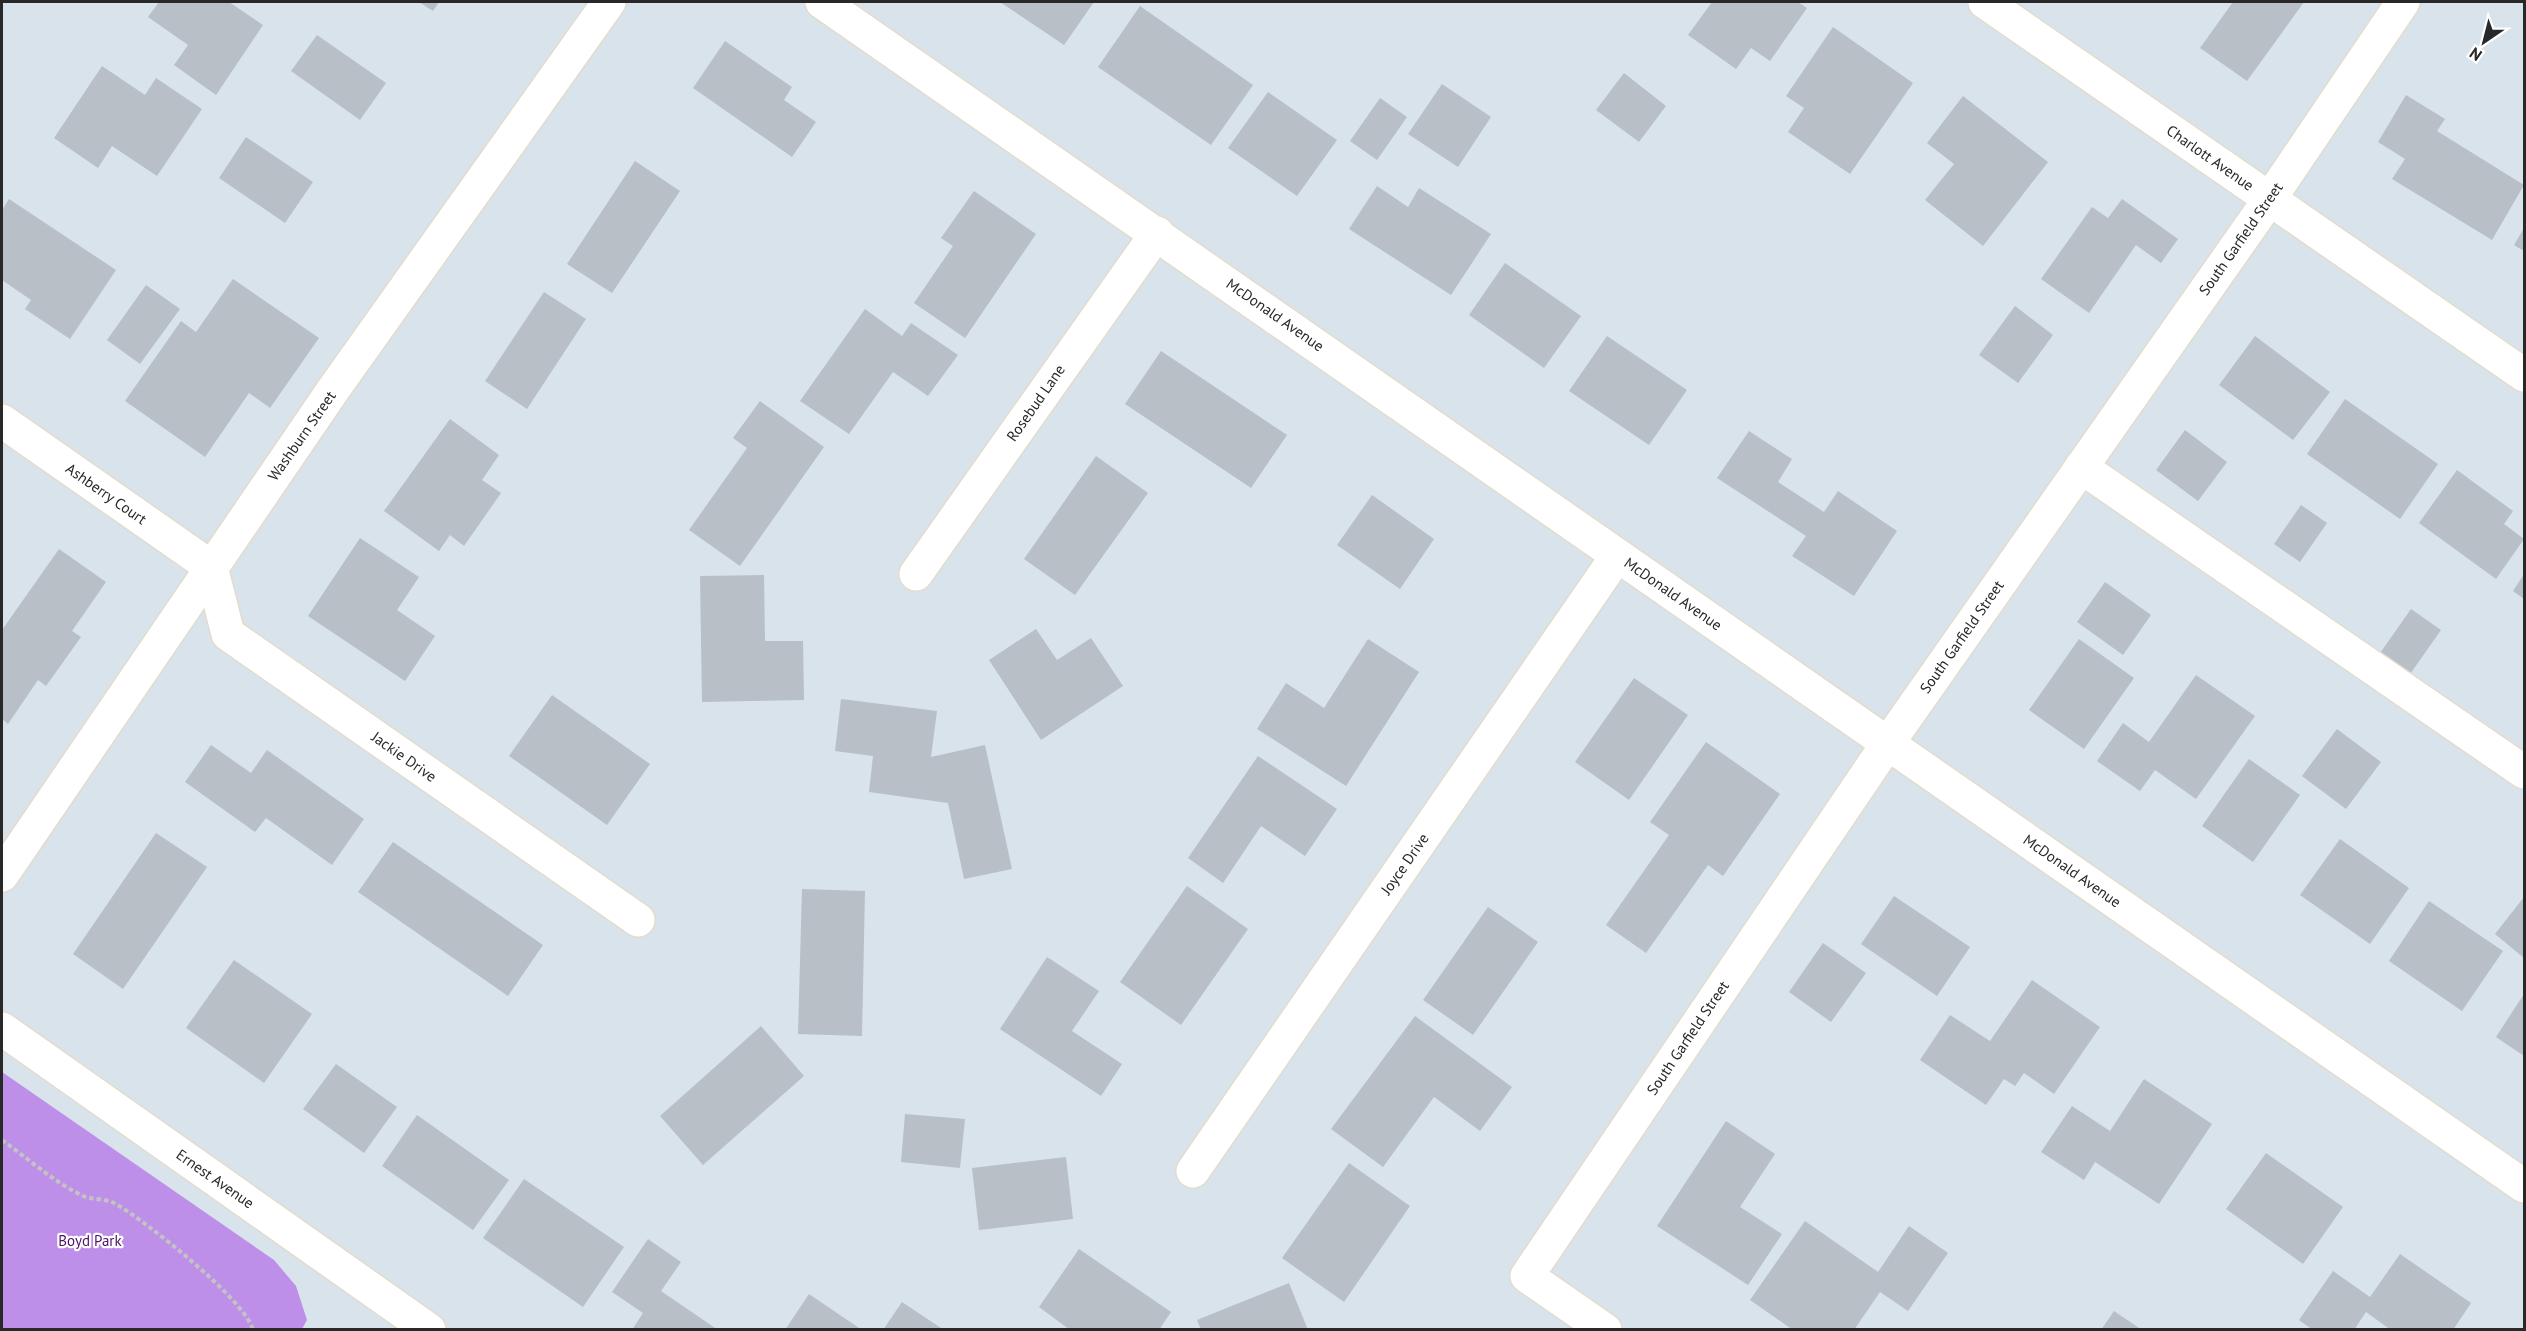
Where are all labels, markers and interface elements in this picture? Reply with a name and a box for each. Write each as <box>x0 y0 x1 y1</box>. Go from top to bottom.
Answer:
north arrow <box>2454 12 2514 72</box>
text: N <box>2465 43 2485 65</box>
street label: Charlott Avenue <box>2163 120 2258 195</box>
street label: South Garfield Street <box>2194 179 2287 299</box>
street label: McDonald Avenue <box>1223 274 1328 355</box>
street label: Rosebud Lane <box>1002 361 1069 445</box>
street label: Washburn Street <box>264 387 340 484</box>
street label: Ashberry Court <box>62 459 150 528</box>
street label: McDonald Avenue <box>1621 553 1726 634</box>
street label: South Garfield Street <box>1915 577 2008 697</box>
street label: Jackie Drive <box>367 727 440 786</box>
street label: Joyce Drive <box>1376 829 1433 899</box>
street label: McDonald Avenue <box>2020 830 2125 911</box>
street label: South Garfield Street <box>1642 977 1733 1098</box>
street label: Ernest Avenue <box>173 1145 258 1212</box>
park label: Boyd Park <box>58 1231 122 1250</box>

